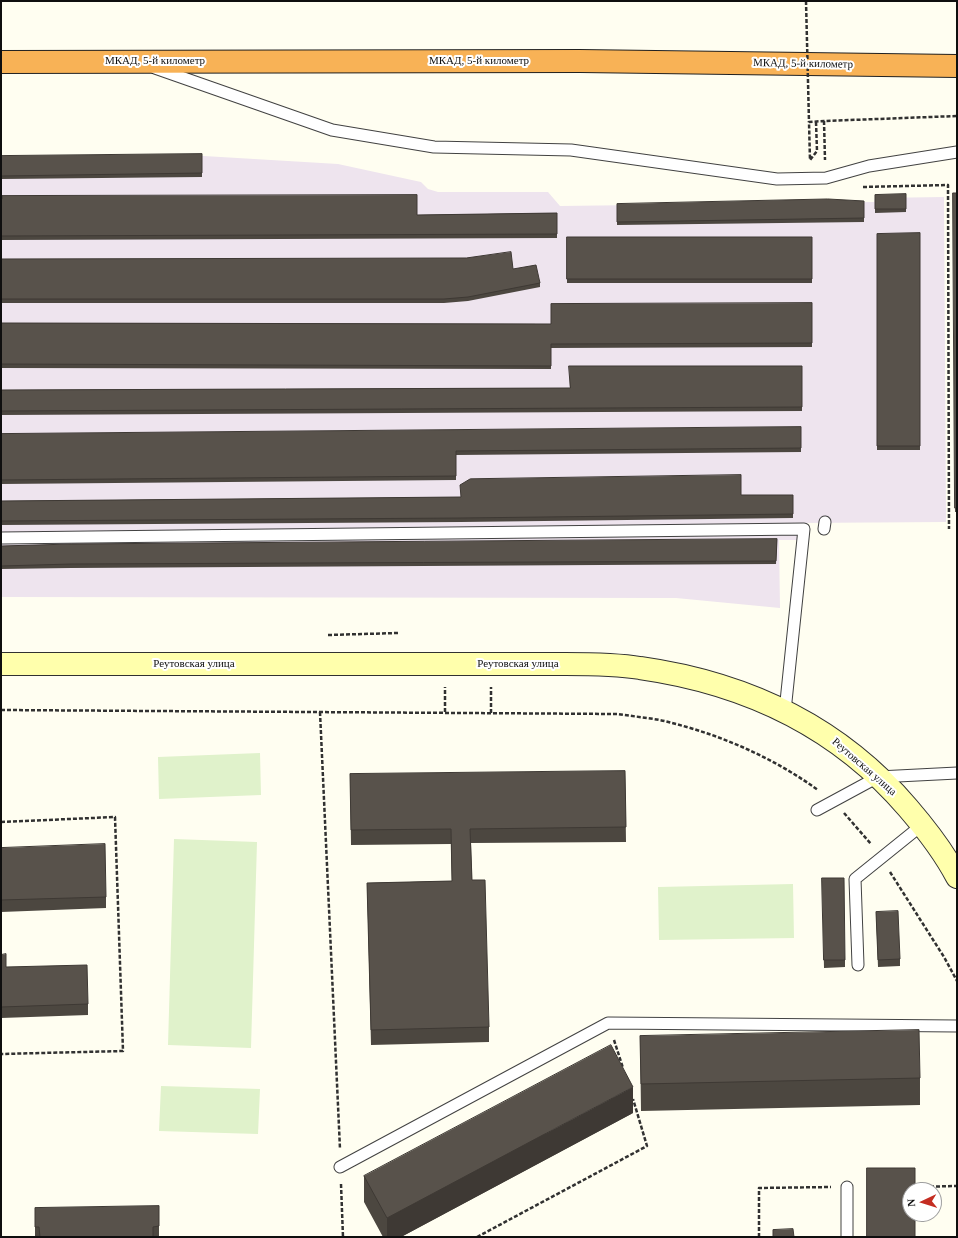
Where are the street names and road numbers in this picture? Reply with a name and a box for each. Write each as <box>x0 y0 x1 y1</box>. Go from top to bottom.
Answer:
street label: МКАД, 5-й километр <box>105 54 205 68</box>
street label: МКАД, 5-й километр <box>429 54 529 68</box>
street label: МКАД, 5-й километр <box>753 57 853 71</box>
street label: Реутовская улица <box>153 657 235 671</box>
street label: Реутовская улица <box>477 657 559 671</box>
street label: Реутовская улица <box>829 735 899 799</box>

